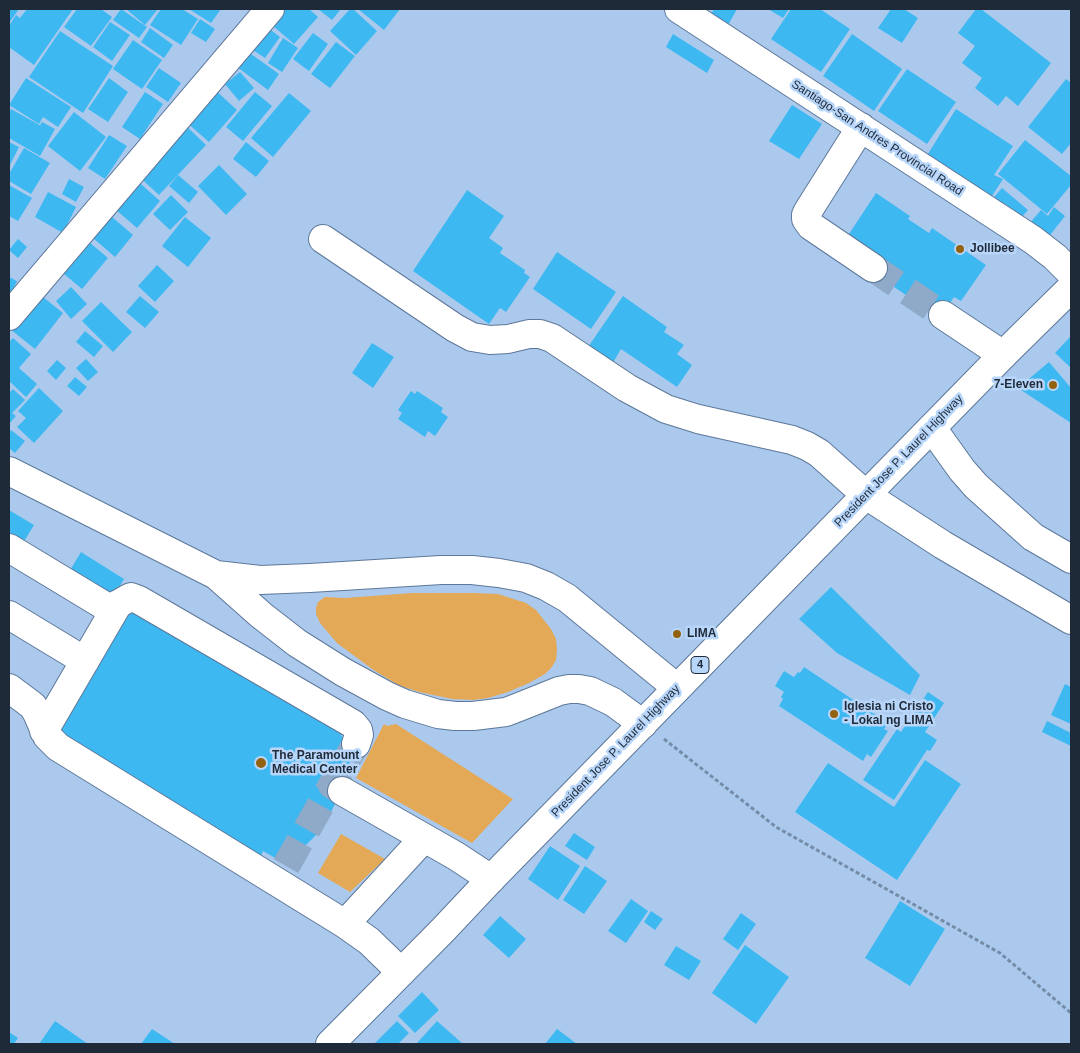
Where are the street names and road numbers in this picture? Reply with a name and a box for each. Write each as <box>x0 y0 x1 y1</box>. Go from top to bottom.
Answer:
street label: Santiago-San Andres Provincial Road <box>789 77 965 199</box>
street label: President Jose P. Laurel Highway <box>832 392 966 530</box>
road number: 4 <box>691 656 709 674</box>
street label: President Jose P. Laurel Highway <box>549 682 683 820</box>

